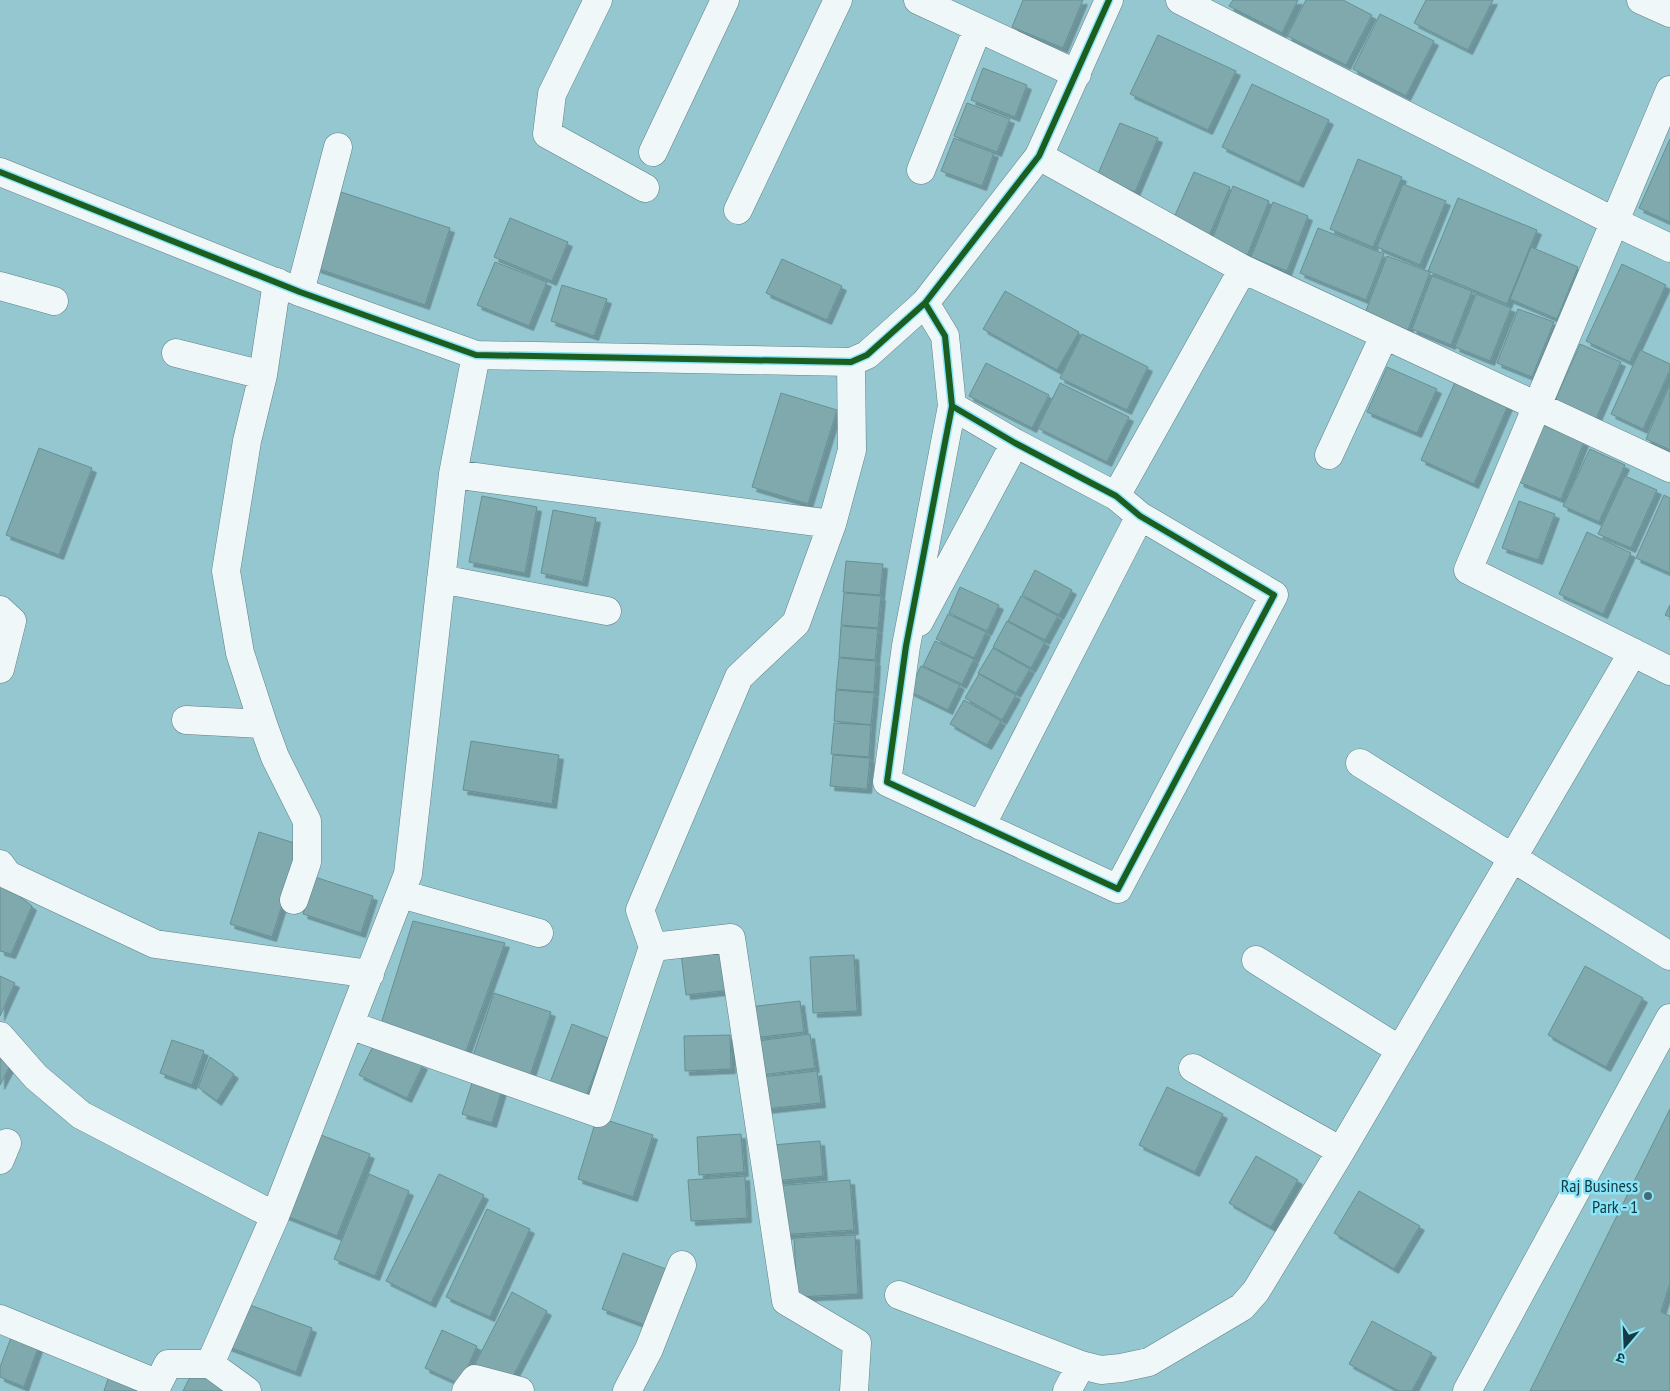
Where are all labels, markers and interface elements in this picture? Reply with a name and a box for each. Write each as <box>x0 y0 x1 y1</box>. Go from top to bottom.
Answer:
place label: Raj Business Park - 1 <box>1561 1174 1638 1218</box>
marker: Raj Business Park - 1 <box>1642 1190 1654 1202</box>
north arrow <box>1600 1321 1650 1371</box>
text: उ <box>1613 1348 1628 1368</box>

